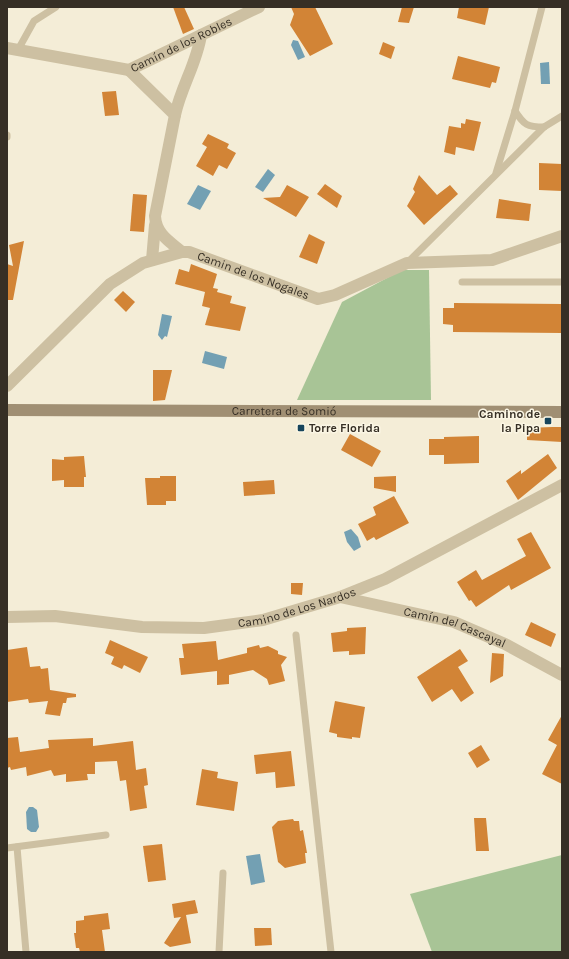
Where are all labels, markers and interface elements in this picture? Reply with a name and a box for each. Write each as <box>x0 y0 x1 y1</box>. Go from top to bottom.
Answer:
street label: Camín de los Robles <box>128 14 234 75</box>
street label: Camin de los Nogales <box>195 249 311 302</box>
street label: Carretera de Somió <box>232 404 336 418</box>
place label: Camino de la Pipa <box>479 407 540 435</box>
marker: Camino de la Pipa <box>543 416 553 426</box>
place label: Torre Florida <box>309 421 380 435</box>
marker: Torre Florida <box>296 423 306 433</box>
street label: Camino de Los Nardos <box>237 584 358 630</box>
street label: Camín del Cascayal <box>402 604 508 651</box>

